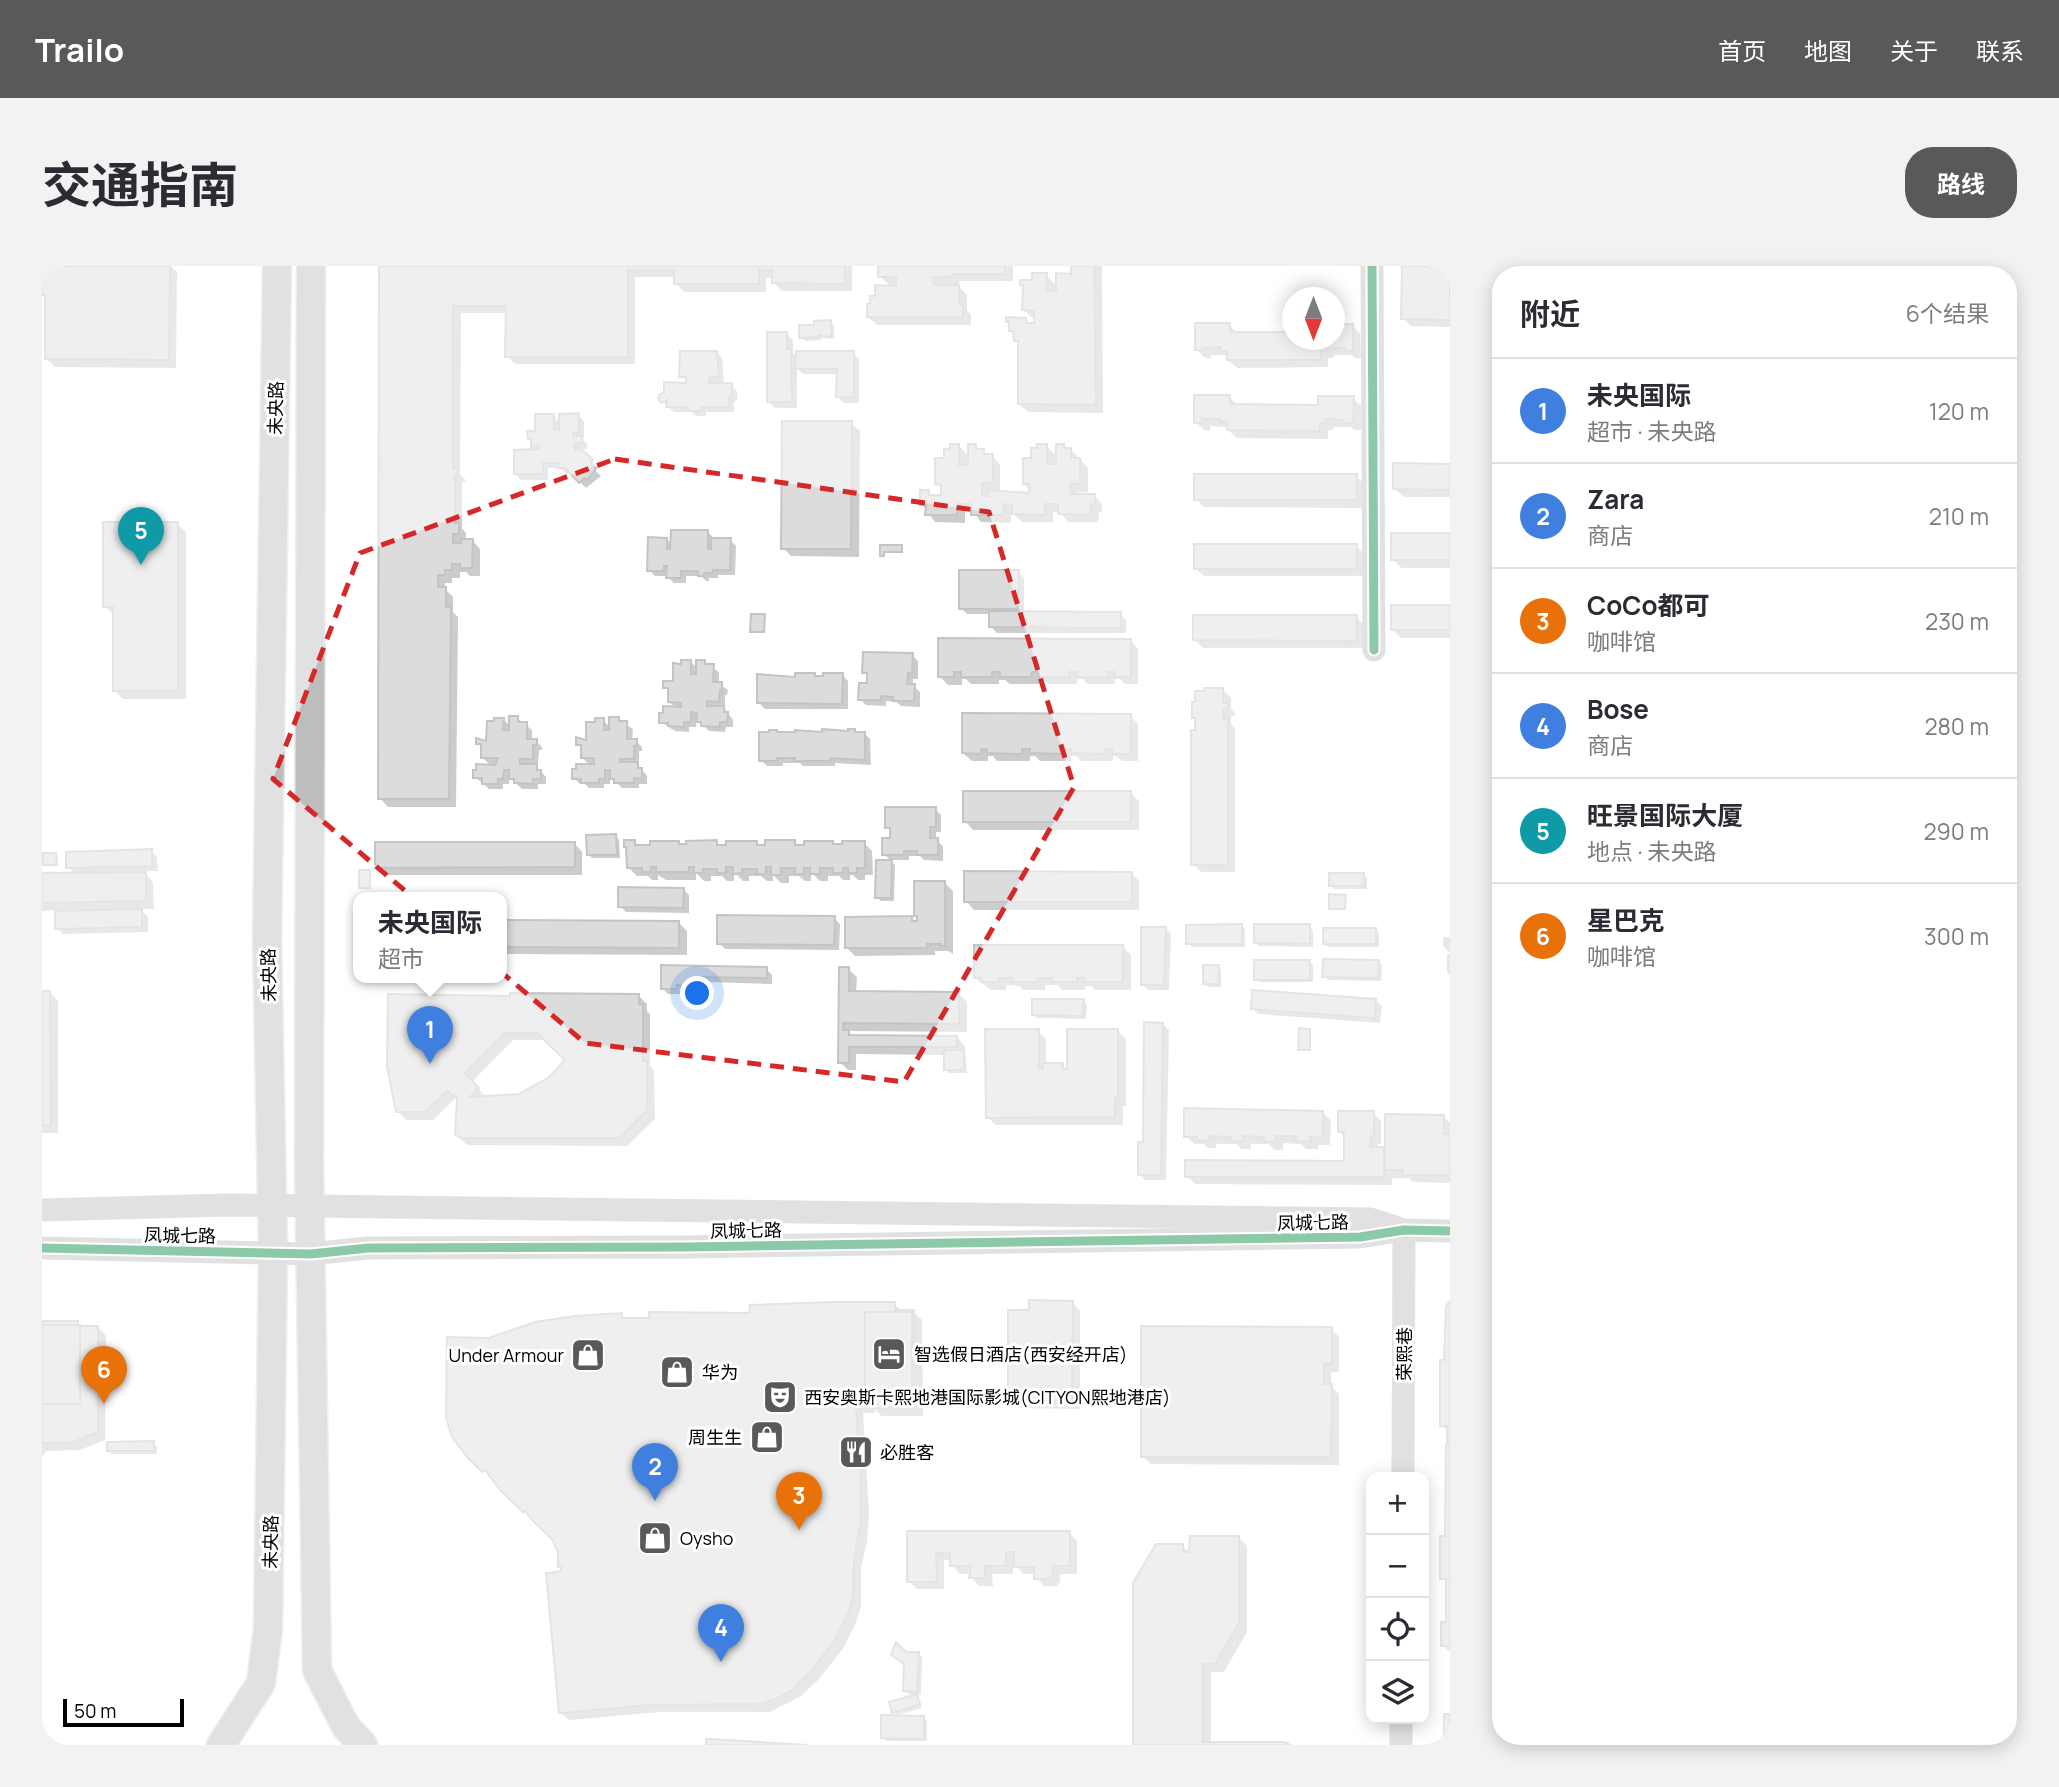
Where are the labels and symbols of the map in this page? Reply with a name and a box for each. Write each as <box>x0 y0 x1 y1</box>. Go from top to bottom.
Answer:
north arrow <box>1282 287 1345 350</box>
street label: 未央路 <box>263 381 287 435</box>
pin: 5 <box>118 507 164 565</box>
street label: 未央路 <box>256 948 280 1002</box>
your location <box>680 976 714 1010</box>
pin: 1 <box>407 1006 453 1064</box>
street label: 凤城七路 <box>1277 1209 1349 1235</box>
street label: 凤城七路 <box>710 1217 782 1243</box>
street label: 凤城七路 <box>144 1222 216 1248</box>
street label: 荣熙巷 <box>1392 1327 1416 1381</box>
hotel icon: 智选假日酒店(西安经开店) <box>870 1335 908 1373</box>
shop icon: Under Armour <box>569 1336 607 1374</box>
place label: 智选假日酒店(西安经开店) <box>914 1342 1127 1366</box>
place label: Under Armour <box>449 1343 565 1367</box>
pin: 6 <box>81 1346 127 1404</box>
shop icon: 华为 <box>658 1353 696 1391</box>
place label: 华为 <box>702 1360 738 1384</box>
theatre icon: 西安奥斯卡熙地港国际影城(CITYON熙地港店) <box>761 1378 799 1416</box>
place label: 西安奥斯卡熙地港国际影城(CITYON熙地港店) <box>804 1385 1170 1409</box>
shop icon: 周生生 <box>748 1418 786 1456</box>
place label: 周生生 <box>688 1425 742 1449</box>
restaurant icon: 必胜客 <box>837 1433 875 1471</box>
place label: 必胜客 <box>880 1440 934 1464</box>
pin: 2 <box>632 1443 678 1501</box>
pin: 3 <box>776 1472 822 1530</box>
street label: 未央路 <box>258 1515 282 1569</box>
shop icon: Oysho <box>636 1519 674 1557</box>
place label: Oysho <box>680 1526 733 1550</box>
pin: 4 <box>698 1604 744 1662</box>
scale bar <box>63 1696 184 1728</box>

